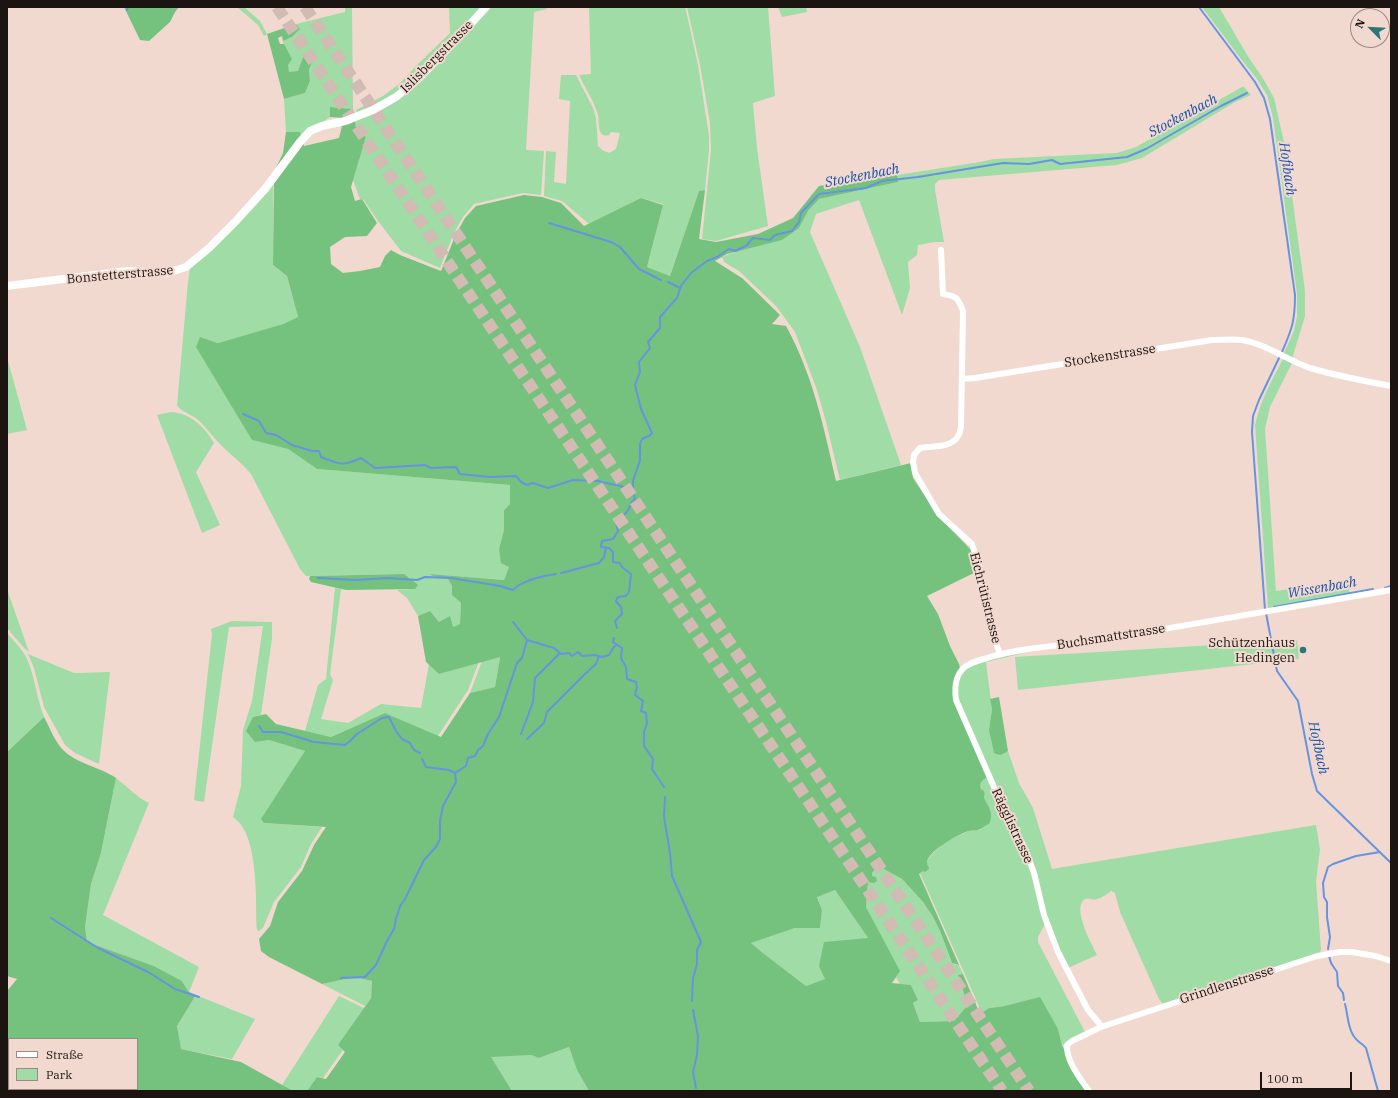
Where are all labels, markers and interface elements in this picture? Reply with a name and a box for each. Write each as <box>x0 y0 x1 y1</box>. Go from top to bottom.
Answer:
north arrow <box>1350 8 1390 48</box>
street label: Islisbergstrasse <box>397 17 477 97</box>
text: N <box>1352 17 1368 30</box>
water label: Stockenbach <box>1146 91 1220 141</box>
water label: Hofibach <box>1275 141 1299 197</box>
water label: Stockenbach <box>823 161 901 191</box>
street label: Bonstetterstrasse <box>66 263 174 287</box>
street label: Stockenstrasse <box>1063 341 1157 371</box>
street label: Eichrütistrasse <box>966 551 1004 645</box>
water label: Wissenbach <box>1286 574 1358 602</box>
street label: Buchsmattstrasse <box>1056 621 1166 653</box>
place label: Schützenhaus Hedingen <box>1209 635 1295 666</box>
marker: Schützenhaus Hedingen <box>1298 645 1308 655</box>
water label: Hofibach <box>1304 720 1332 776</box>
street label: Rägglistrasse <box>988 786 1036 866</box>
street label: Grindlenstrasse <box>1178 962 1276 1008</box>
legend <box>8 1038 138 1090</box>
text: Straße <box>46 1047 83 1062</box>
scale bar <box>1262 1064 1354 1090</box>
text: Park <box>46 1067 72 1082</box>
text: 100 m <box>1267 1071 1303 1086</box>

